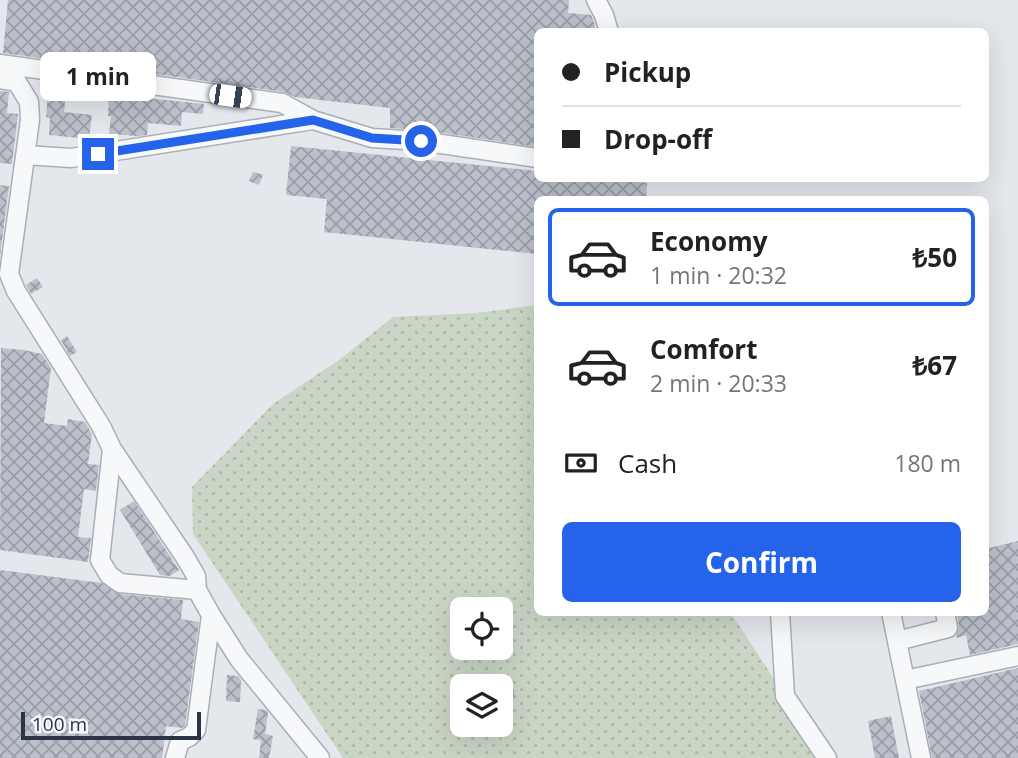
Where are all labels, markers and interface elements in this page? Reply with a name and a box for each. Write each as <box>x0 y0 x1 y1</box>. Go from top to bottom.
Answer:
callout: 1 min <box>40 52 156 102</box>
text: Pickup <box>604 54 691 90</box>
text: 1 min <box>66 60 130 92</box>
car <box>208 83 253 109</box>
text: Drop-off <box>604 121 712 157</box>
route start <box>405 125 437 157</box>
route end <box>82 138 114 170</box>
text: Economy <box>650 223 768 259</box>
icon: car <box>566 226 629 289</box>
text: ₺50 <box>912 239 957 275</box>
text: 1 min · 20:32 <box>650 259 787 291</box>
text: Comfort <box>650 331 757 367</box>
icon: car <box>566 334 629 397</box>
text: ₺67 <box>912 347 957 383</box>
text: 2 min · 20:33 <box>650 367 787 399</box>
icon: cash <box>562 444 600 482</box>
text: Cash <box>618 445 677 481</box>
text: 180 m <box>894 447 961 479</box>
button: Confirm <box>562 522 961 602</box>
map controls <box>450 597 513 737</box>
button: locate <box>450 597 513 660</box>
button: layers <box>450 674 513 737</box>
scale bar <box>21 709 201 741</box>
text: 100 m <box>32 711 87 737</box>

